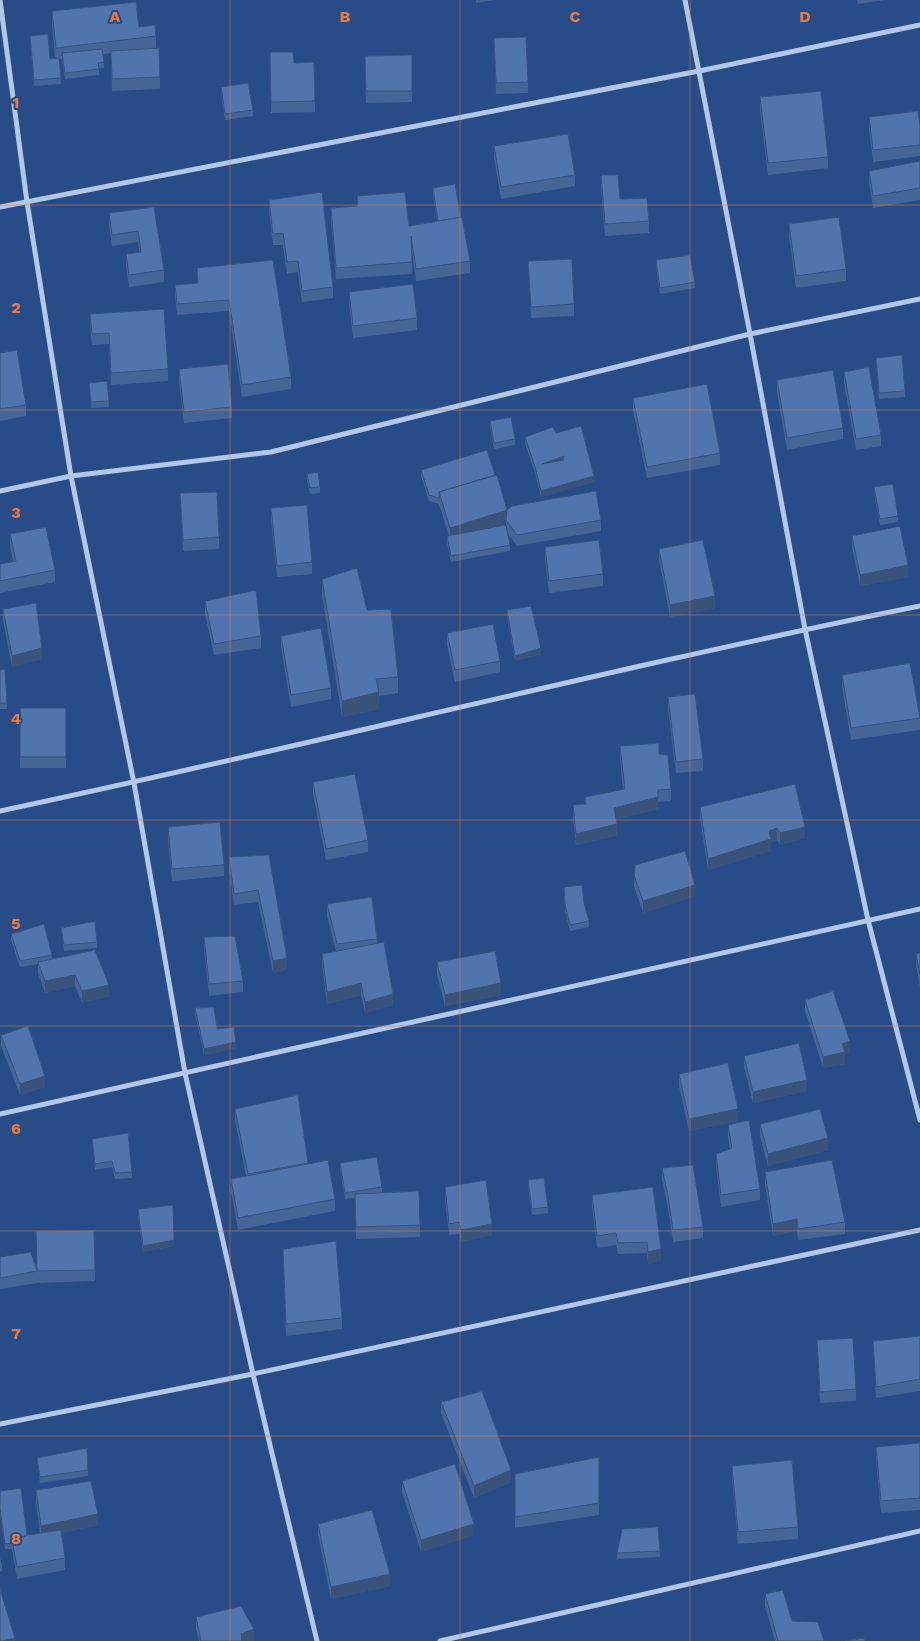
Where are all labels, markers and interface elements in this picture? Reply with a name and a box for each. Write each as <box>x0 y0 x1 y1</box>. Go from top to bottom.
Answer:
text: A <box>110 7 121 26</box>
text: B <box>340 7 351 26</box>
text: C <box>570 7 581 26</box>
text: D <box>799 7 811 26</box>
text: 1 <box>13 93 19 112</box>
text: 2 <box>11 298 21 317</box>
text: 3 <box>11 503 21 522</box>
text: 4 <box>11 709 21 728</box>
text: 5 <box>11 914 21 933</box>
text: 6 <box>11 1119 21 1138</box>
text: 7 <box>11 1324 21 1343</box>
text: 8 <box>11 1529 21 1548</box>

